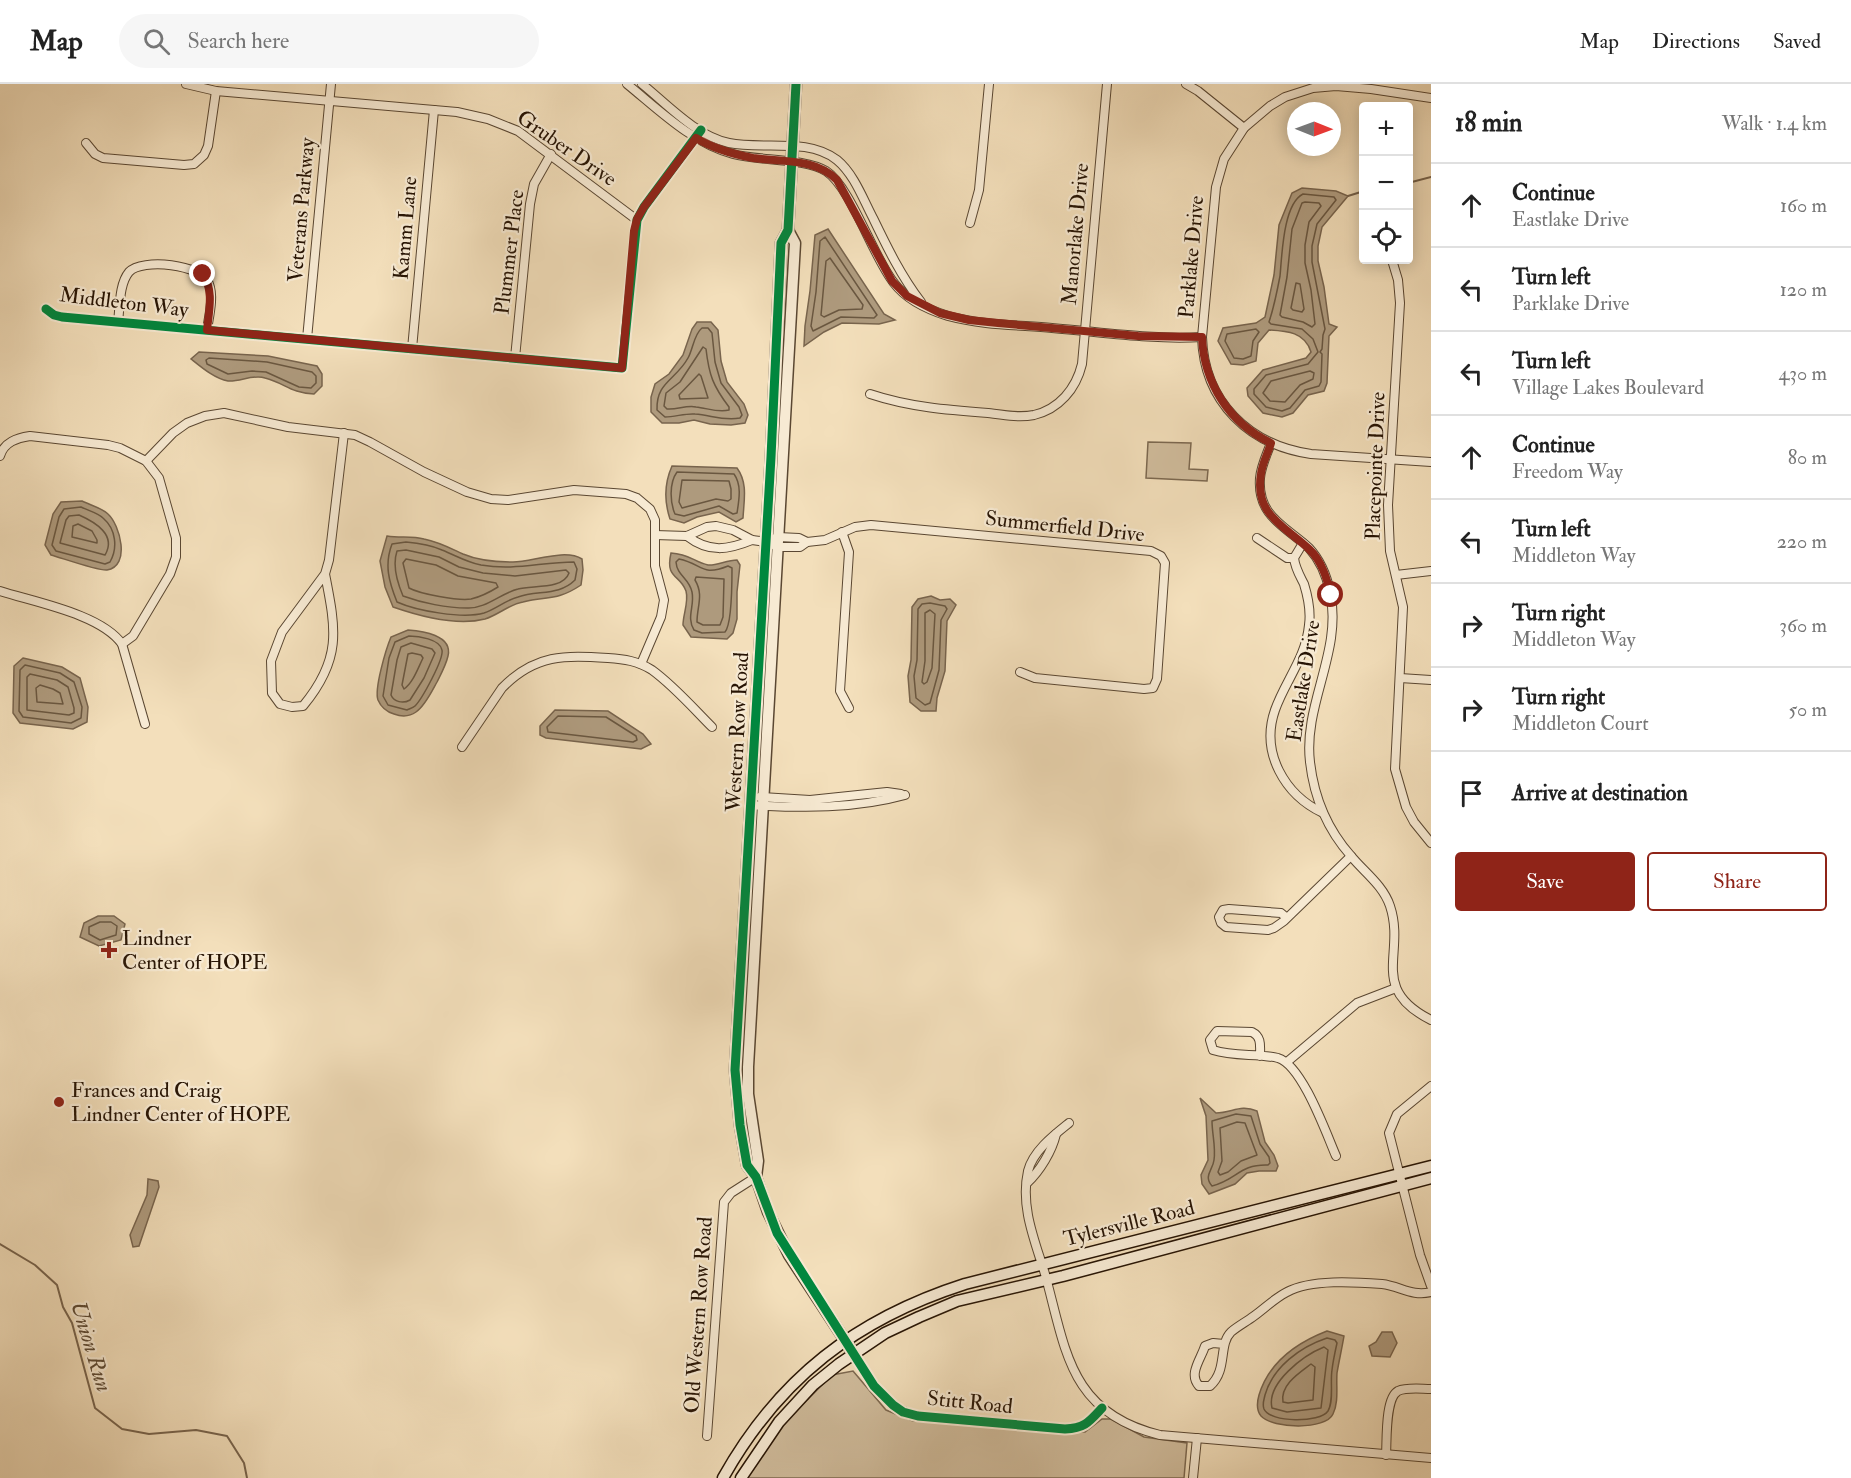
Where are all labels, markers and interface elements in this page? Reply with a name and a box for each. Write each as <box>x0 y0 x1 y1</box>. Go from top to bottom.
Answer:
search box <box>119 14 539 68</box>
text: Map <box>30 24 83 59</box>
icon: search <box>140 25 173 58</box>
text: Search here <box>188 27 289 55</box>
text: Map <box>1579 28 1619 55</box>
text: Directions <box>1652 28 1740 55</box>
text: Saved <box>1773 28 1821 55</box>
north arrow <box>1287 102 1341 156</box>
map controls <box>1359 102 1413 264</box>
button: + <box>1359 102 1413 156</box>
street label: Gruber Drive <box>512 104 622 193</box>
text: 18 min <box>1455 107 1522 139</box>
text: Walk · 1.4 km <box>1722 111 1827 136</box>
street label: Veterans Parkway <box>282 136 321 283</box>
button: − <box>1359 156 1413 210</box>
street label: Manorlake Drive <box>1056 162 1095 306</box>
street label: Kamm Lane <box>388 175 423 281</box>
text: Continue <box>1512 179 1595 207</box>
street label: Plummer Place <box>488 188 531 316</box>
icon: ahead <box>1455 189 1488 222</box>
text: 160 m <box>1780 193 1827 218</box>
street label: Parklake Drive <box>1173 194 1210 320</box>
text: Eastlake Drive <box>1512 207 1629 232</box>
button: locate <box>1359 210 1413 264</box>
route end <box>189 260 215 286</box>
text: Turn left <box>1512 263 1591 291</box>
icon: left <box>1455 273 1488 306</box>
text: 120 m <box>1780 277 1827 302</box>
street label: Middleton Way <box>58 281 191 324</box>
text: Parklake Drive <box>1512 291 1629 316</box>
text: Turn left <box>1512 347 1591 375</box>
icon: left <box>1455 357 1488 390</box>
text: 430 m <box>1779 361 1827 386</box>
text: Village Lakes Boulevard <box>1512 375 1704 400</box>
street label: Placepointe Drive <box>1359 391 1392 541</box>
text: Continue <box>1512 431 1595 459</box>
icon: ahead <box>1455 441 1488 474</box>
text: 80 m <box>1788 445 1827 470</box>
text: Freedom Way <box>1512 459 1623 484</box>
street label: Summerfield Drive <box>984 505 1146 548</box>
text: Turn left <box>1512 515 1591 543</box>
icon: left <box>1455 525 1488 558</box>
text: 220 m <box>1777 529 1827 554</box>
text: Middleton Way <box>1512 543 1636 568</box>
route start <box>1317 581 1343 607</box>
text: Turn right <box>1512 599 1605 627</box>
icon: right <box>1455 609 1488 642</box>
text: 360 m <box>1779 613 1827 638</box>
street label: Eastlake Drive <box>1281 618 1326 744</box>
text: Middleton Way <box>1512 627 1636 652</box>
street label: Western Row Road <box>720 651 755 814</box>
text: Turn right <box>1512 683 1605 711</box>
icon: right <box>1455 693 1488 726</box>
text: 50 m <box>1788 697 1827 722</box>
text: Middleton Court <box>1512 711 1649 736</box>
icon: arrive <box>1455 777 1488 810</box>
text: Arrive at destination <box>1512 779 1688 807</box>
button: Save <box>1455 852 1635 911</box>
button: Share <box>1647 852 1827 911</box>
place label: Lindner Center of HOPE <box>122 925 267 976</box>
marker: Lindner Center of HOPE <box>100 941 118 959</box>
place label: Frances and Craig Lindner Center of HOPE <box>71 1077 290 1128</box>
marker: Frances and Craig Lindner Center of HOPE <box>52 1095 66 1109</box>
street label: Tylersville Road <box>1061 1194 1198 1253</box>
street label: Old Western Row Road <box>678 1215 719 1414</box>
water label: Union Run <box>64 1298 118 1395</box>
street label: Stitt Road <box>926 1385 1015 1420</box>

